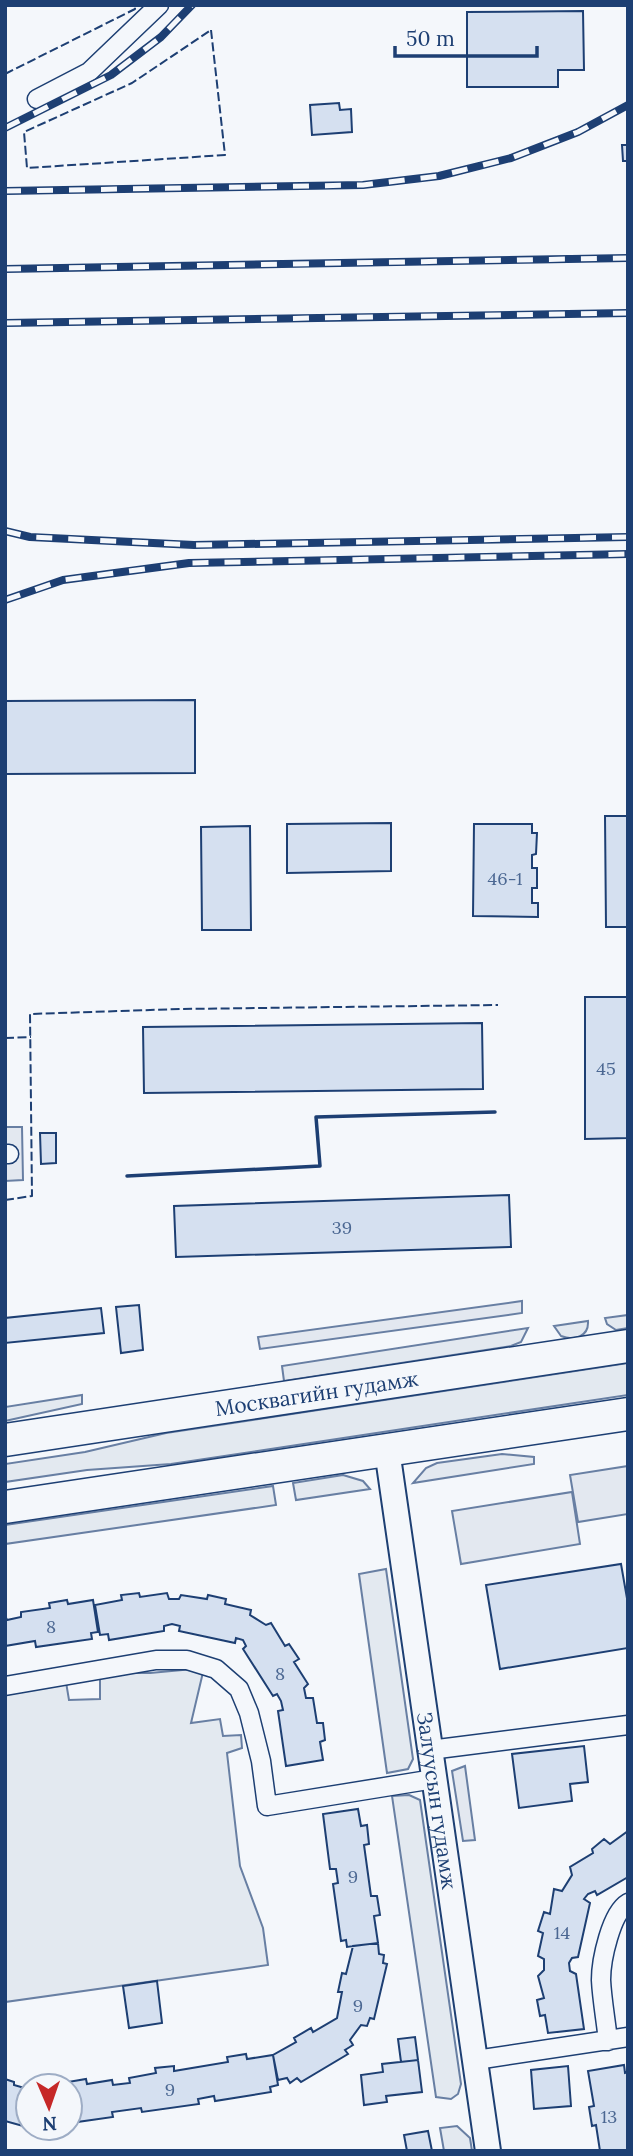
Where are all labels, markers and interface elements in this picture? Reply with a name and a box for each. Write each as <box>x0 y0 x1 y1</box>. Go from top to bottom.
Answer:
scale bar <box>395 14 537 58</box>
text: 50 m <box>406 25 455 52</box>
house number: 46-1 <box>487 867 523 890</box>
house number: 45 <box>596 1057 616 1080</box>
house number: 39 <box>332 1216 352 1239</box>
street label: Москвагийн гудамж <box>213 1364 421 1422</box>
house number: 8 <box>46 1615 56 1638</box>
house number: 8 <box>275 1662 285 1685</box>
street label: Залуусын гудамж <box>411 1710 464 1892</box>
house number: 9 <box>348 1865 358 1888</box>
house number: 14 <box>554 1921 570 1944</box>
house number: 9 <box>353 1994 363 2017</box>
north arrow <box>14 2072 84 2142</box>
house number: 9 <box>165 2078 175 2101</box>
house number: 13 <box>601 2105 617 2128</box>
text: N <box>42 2112 57 2136</box>

